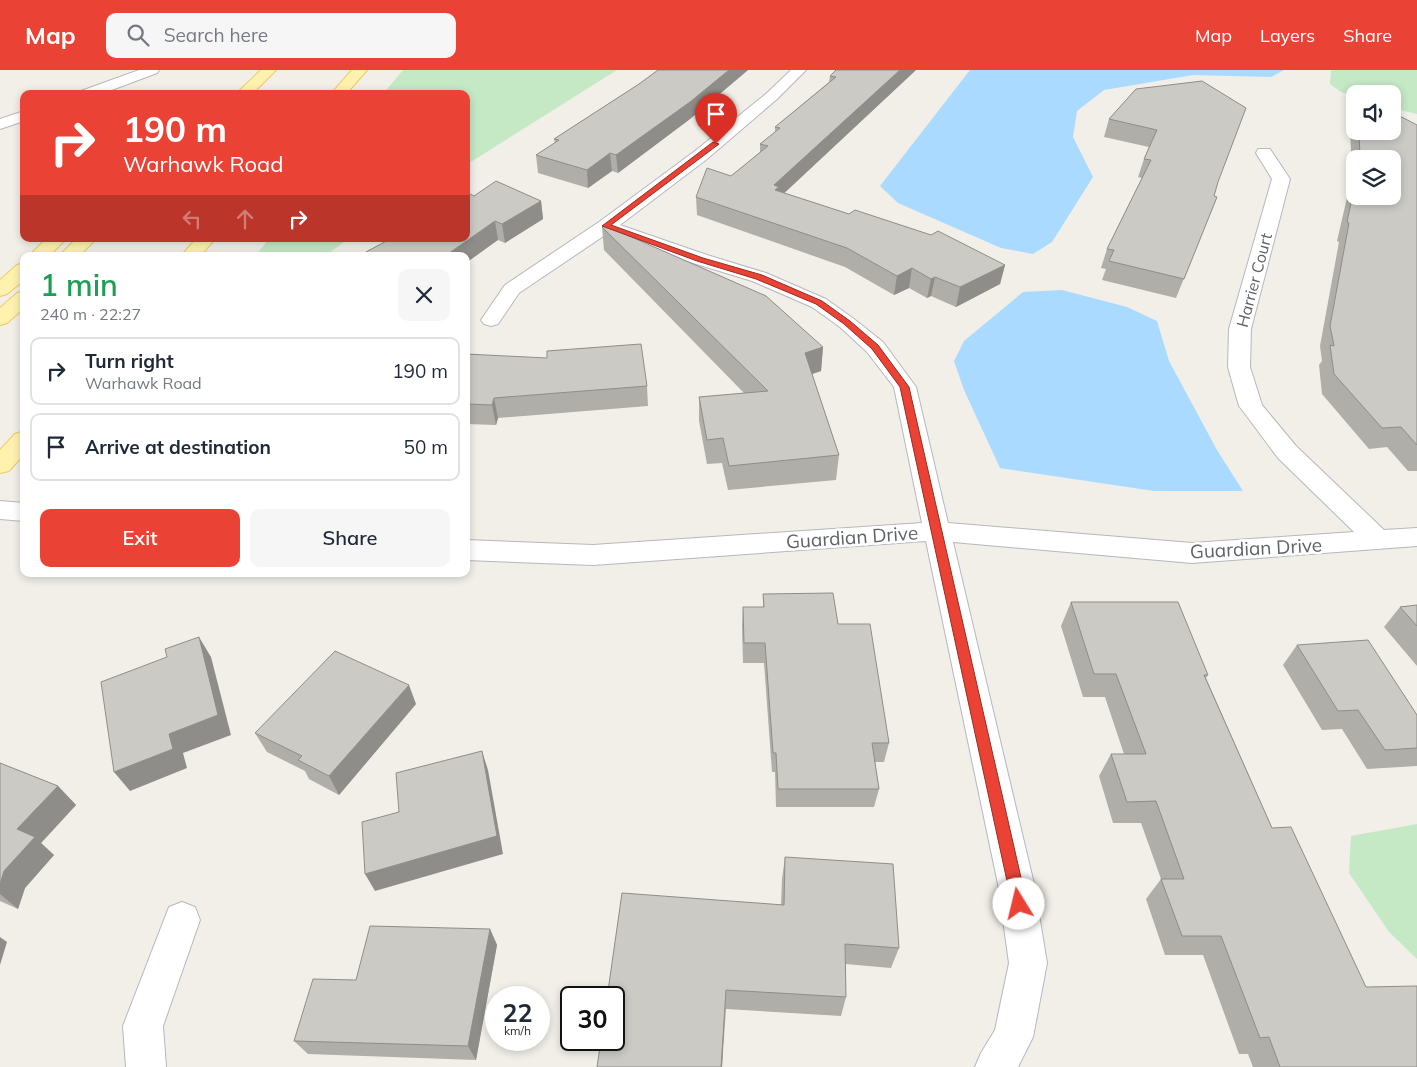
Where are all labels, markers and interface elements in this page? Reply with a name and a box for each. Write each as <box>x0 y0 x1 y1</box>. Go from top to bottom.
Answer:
search box <box>106 13 456 58</box>
text: Map <box>25 20 76 50</box>
icon: search <box>124 21 152 49</box>
text: Search here <box>164 23 268 47</box>
text: Map <box>1195 24 1232 47</box>
text: Layers <box>1260 24 1315 47</box>
text: Share <box>1343 24 1392 47</box>
map controls <box>1346 85 1401 205</box>
button: sound <box>1346 85 1401 140</box>
pin <box>695 93 737 144</box>
icon: arrive <box>702 100 730 128</box>
text: 190 m <box>123 107 227 151</box>
icon: right <box>40 110 105 175</box>
text: Warhawk Road <box>123 150 284 178</box>
button: layers <box>1346 150 1401 205</box>
icon: left <box>178 205 206 233</box>
icon: ahead <box>231 205 259 233</box>
icon: right <box>284 205 312 233</box>
street label: Harrier Court <box>1232 230 1276 329</box>
text: 1 min <box>40 266 118 304</box>
button: close <box>398 269 450 321</box>
text: 240 m · 22:27 <box>40 304 141 324</box>
text: Turn right <box>85 349 174 373</box>
icon: right <box>42 357 70 385</box>
text: 190 m <box>392 359 448 383</box>
text: Warhawk Road <box>85 373 202 393</box>
icon: arrive <box>42 433 70 461</box>
text: Arrive at destination <box>85 435 271 459</box>
text: 50 m <box>404 435 448 459</box>
button: Exit <box>40 509 240 567</box>
button: Share <box>250 509 450 567</box>
street label: Guardian Drive <box>785 520 919 554</box>
street label: Guardian Drive <box>1189 533 1323 563</box>
position arrow <box>992 877 1044 929</box>
speed limit sign: 30 <box>560 986 625 1051</box>
text: 22 <box>502 997 533 1028</box>
text: km/h <box>504 1023 531 1038</box>

